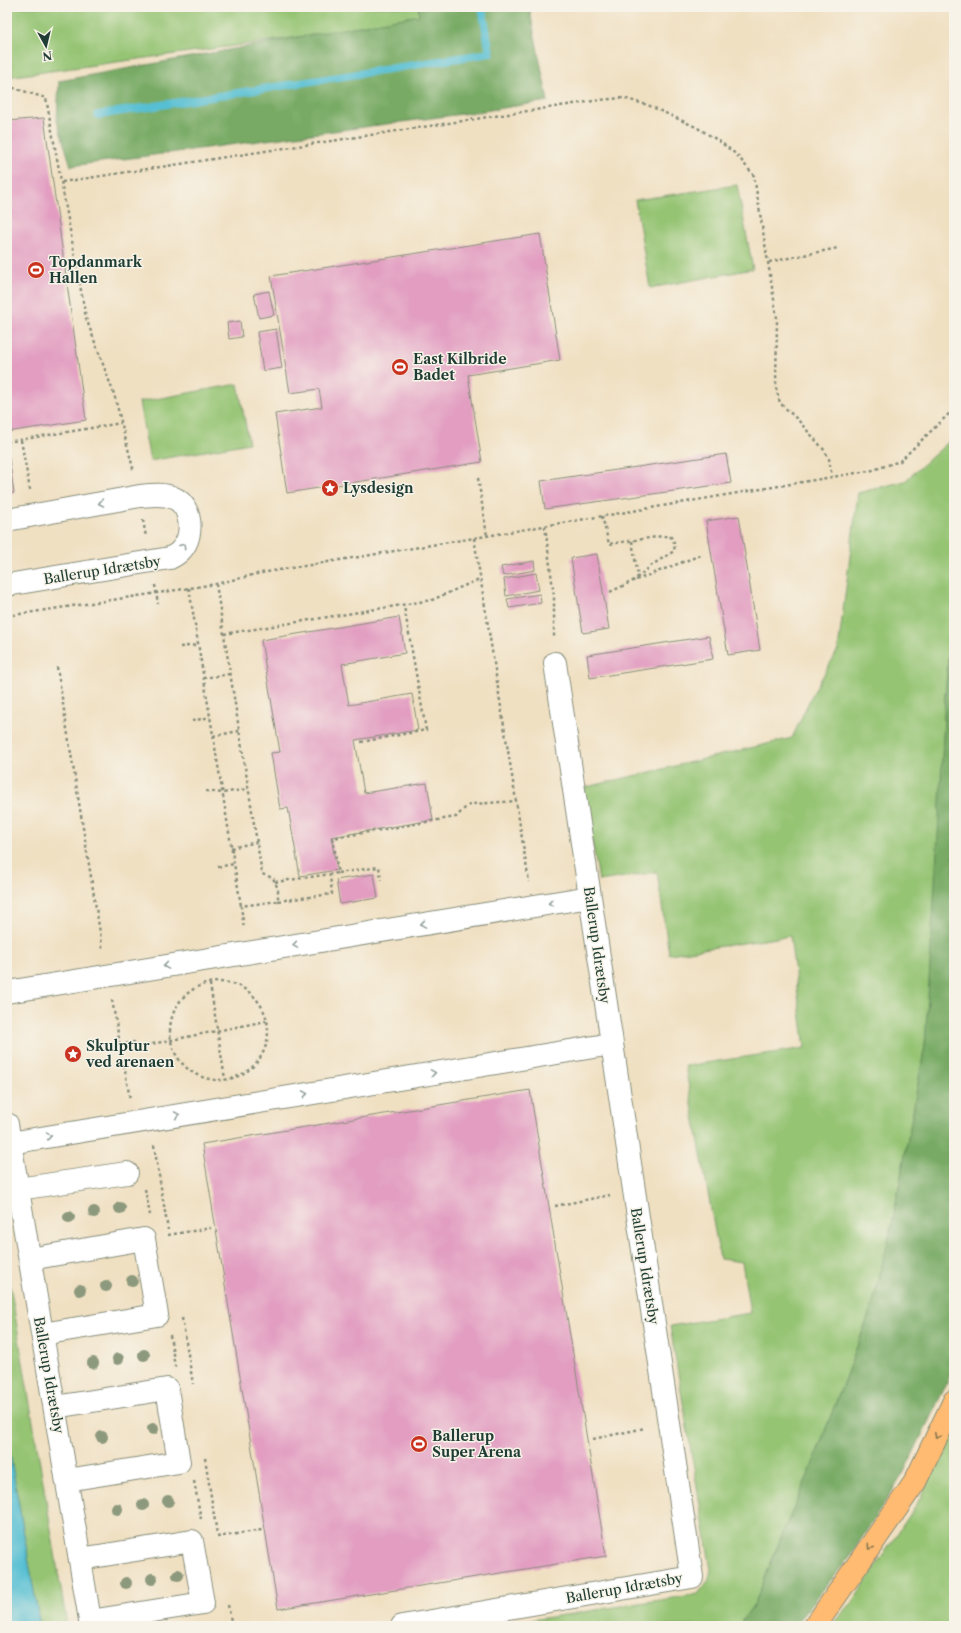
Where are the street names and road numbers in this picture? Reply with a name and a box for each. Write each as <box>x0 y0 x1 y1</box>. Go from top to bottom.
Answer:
street label: Ballerup Idrætsby <box>42 552 162 588</box>
street label: Ballerup Idrætsby <box>580 885 614 1005</box>
street label: Ballerup Idrætsby <box>627 1206 663 1326</box>
street label: Ballerup Idrætsby <box>30 1315 68 1435</box>
street label: Ballerup Idrætsby <box>564 1569 684 1607</box>

